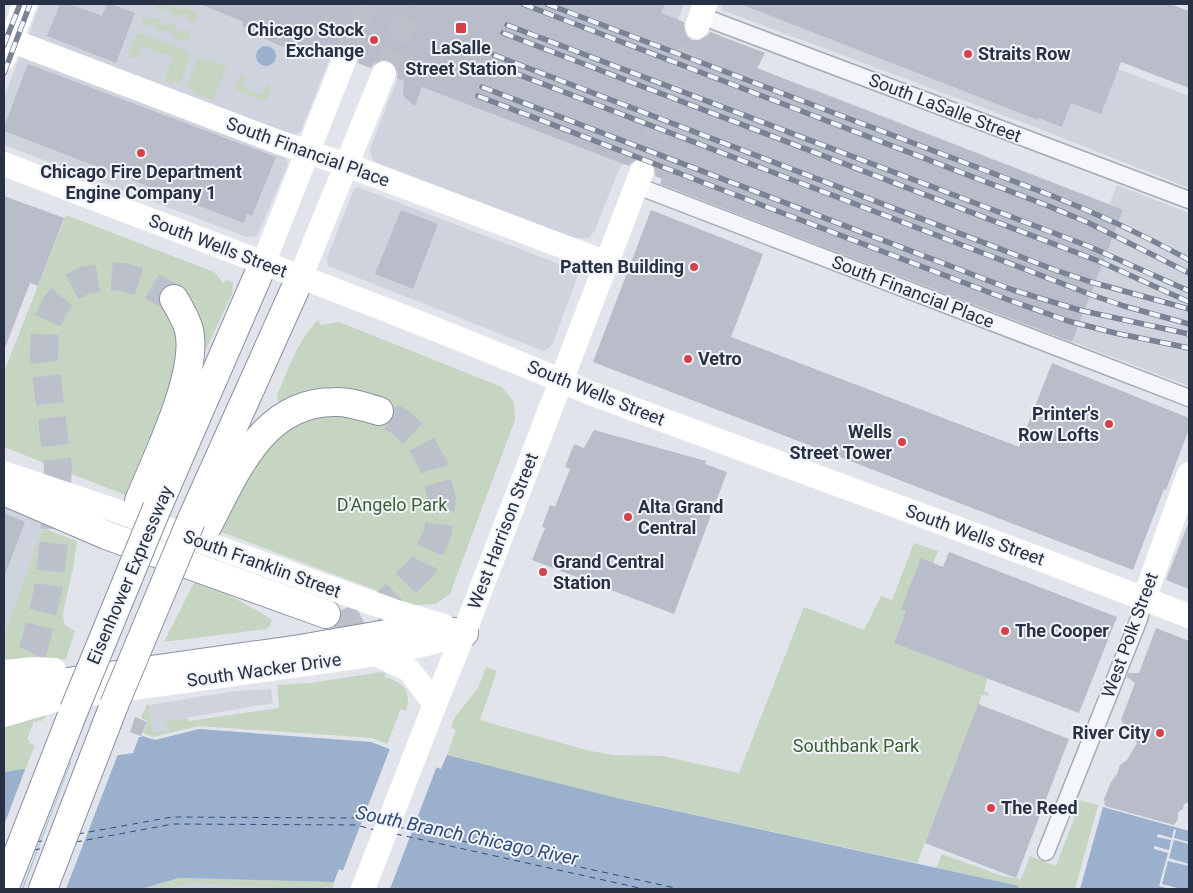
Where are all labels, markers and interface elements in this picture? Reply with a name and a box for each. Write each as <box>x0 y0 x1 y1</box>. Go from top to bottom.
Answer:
place label: Chicago Stock Exchange <box>247 19 364 61</box>
marker: LaSalle Street Station <box>454 21 468 35</box>
marker: Chicago Stock Exchange <box>368 34 380 46</box>
place label: LaSalle Street Station <box>405 37 517 79</box>
place label: Straits Row <box>978 43 1071 64</box>
marker: Straits Row <box>962 48 974 60</box>
street label: South LaSalle Street <box>866 69 1024 146</box>
street label: South Financial Place <box>224 112 393 191</box>
marker: Chicago Fire Department Engine Company 1 <box>135 147 147 159</box>
place label: Chicago Fire Department Engine Company 1 <box>40 161 242 203</box>
street label: South Wells Street <box>146 209 290 282</box>
street label: South Financial Place <box>829 251 997 332</box>
place label: Patten Building <box>560 256 684 277</box>
marker: Patten Building <box>688 261 700 273</box>
place label: Vetro <box>698 348 742 369</box>
marker: Vetro <box>682 353 694 365</box>
street label: South Wells Street <box>524 355 668 430</box>
place label: Printer's Row Lofts <box>1018 403 1099 445</box>
marker: Printer's Row Lofts <box>1103 418 1115 430</box>
place label: Wells Street Tower <box>790 421 892 463</box>
marker: Wells Street Tower <box>896 436 908 448</box>
street label: West Harrison Street <box>463 450 542 612</box>
street label: Eisenhower Expressway <box>82 482 177 667</box>
park label: D'Angelo Park <box>337 494 448 515</box>
place label: Alta Grand Central <box>638 496 723 538</box>
street label: South Wells Street <box>903 500 1048 569</box>
marker: Alta Grand Central <box>622 511 634 523</box>
street label: South Franklin Street <box>181 525 344 602</box>
place label: Grand Central Station <box>553 551 664 593</box>
marker: Grand Central Station <box>537 566 549 578</box>
street label: West Polk Street <box>1097 569 1162 700</box>
place label: The Cooper <box>1015 620 1109 641</box>
marker: The Cooper <box>999 625 1011 637</box>
street label: South Wacker Drive <box>185 648 342 691</box>
place label: River City <box>1072 722 1151 743</box>
marker: River City <box>1154 727 1166 739</box>
park label: Southbank Park <box>793 735 920 756</box>
place label: The Reed <box>1001 797 1078 818</box>
water label: South Branch Chicago River <box>353 801 581 870</box>
marker: The Reed <box>985 802 997 814</box>

